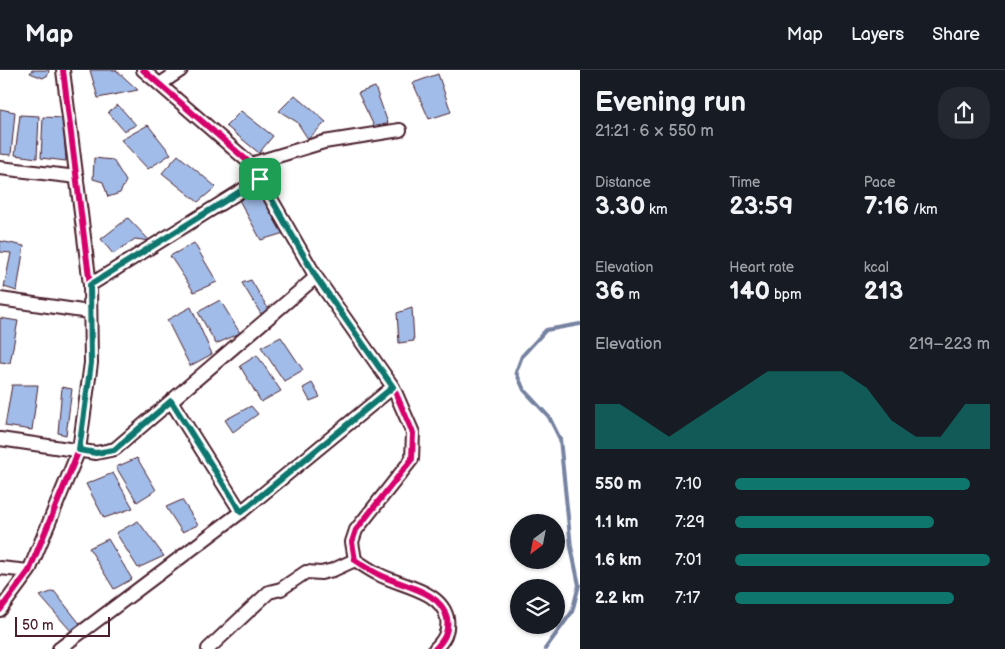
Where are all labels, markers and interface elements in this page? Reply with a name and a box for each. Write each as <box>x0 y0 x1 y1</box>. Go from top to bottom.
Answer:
text: Map <box>25 20 73 49</box>
text: Map <box>787 24 823 45</box>
text: Layers <box>851 24 904 45</box>
text: Share <box>932 24 980 45</box>
text: Evening run <box>595 86 746 119</box>
button: share <box>938 87 990 139</box>
text: 21:21 · 6 × 550 m <box>595 122 714 141</box>
pin <box>239 158 281 200</box>
icon: arrive <box>246 165 274 193</box>
text: Distance <box>595 174 651 191</box>
text: Time <box>729 174 760 191</box>
text: Pace <box>864 174 896 191</box>
text: 3.30 <box>595 191 645 222</box>
text: 23:59 <box>729 191 793 222</box>
text: 7:16 <box>864 191 909 222</box>
text: km <box>645 201 668 218</box>
text: /km <box>909 201 938 218</box>
text: Elevation <box>595 259 653 276</box>
text: Heart rate <box>729 259 794 276</box>
text: kcal <box>864 259 889 276</box>
text: 36 <box>595 276 625 307</box>
text: 140 <box>729 276 770 307</box>
text: 213 <box>864 276 903 307</box>
text: m <box>625 286 640 303</box>
text: bpm <box>770 286 802 303</box>
text: Elevation <box>595 335 662 354</box>
text: 219–223 m <box>909 335 990 354</box>
text: 550 m <box>595 475 641 494</box>
text: 7:10 <box>675 475 702 494</box>
text: 1.1 km <box>595 513 638 532</box>
text: 7:29 <box>675 513 705 532</box>
north arrow <box>510 514 565 569</box>
map controls <box>510 514 565 634</box>
text: 1.6 km <box>595 551 641 570</box>
text: 7:01 <box>675 551 702 570</box>
button: layers <box>510 579 565 634</box>
text: 2.2 km <box>595 589 644 608</box>
text: 7:17 <box>675 589 700 608</box>
scale bar <box>15 614 110 637</box>
text: 50 m <box>22 617 54 634</box>

